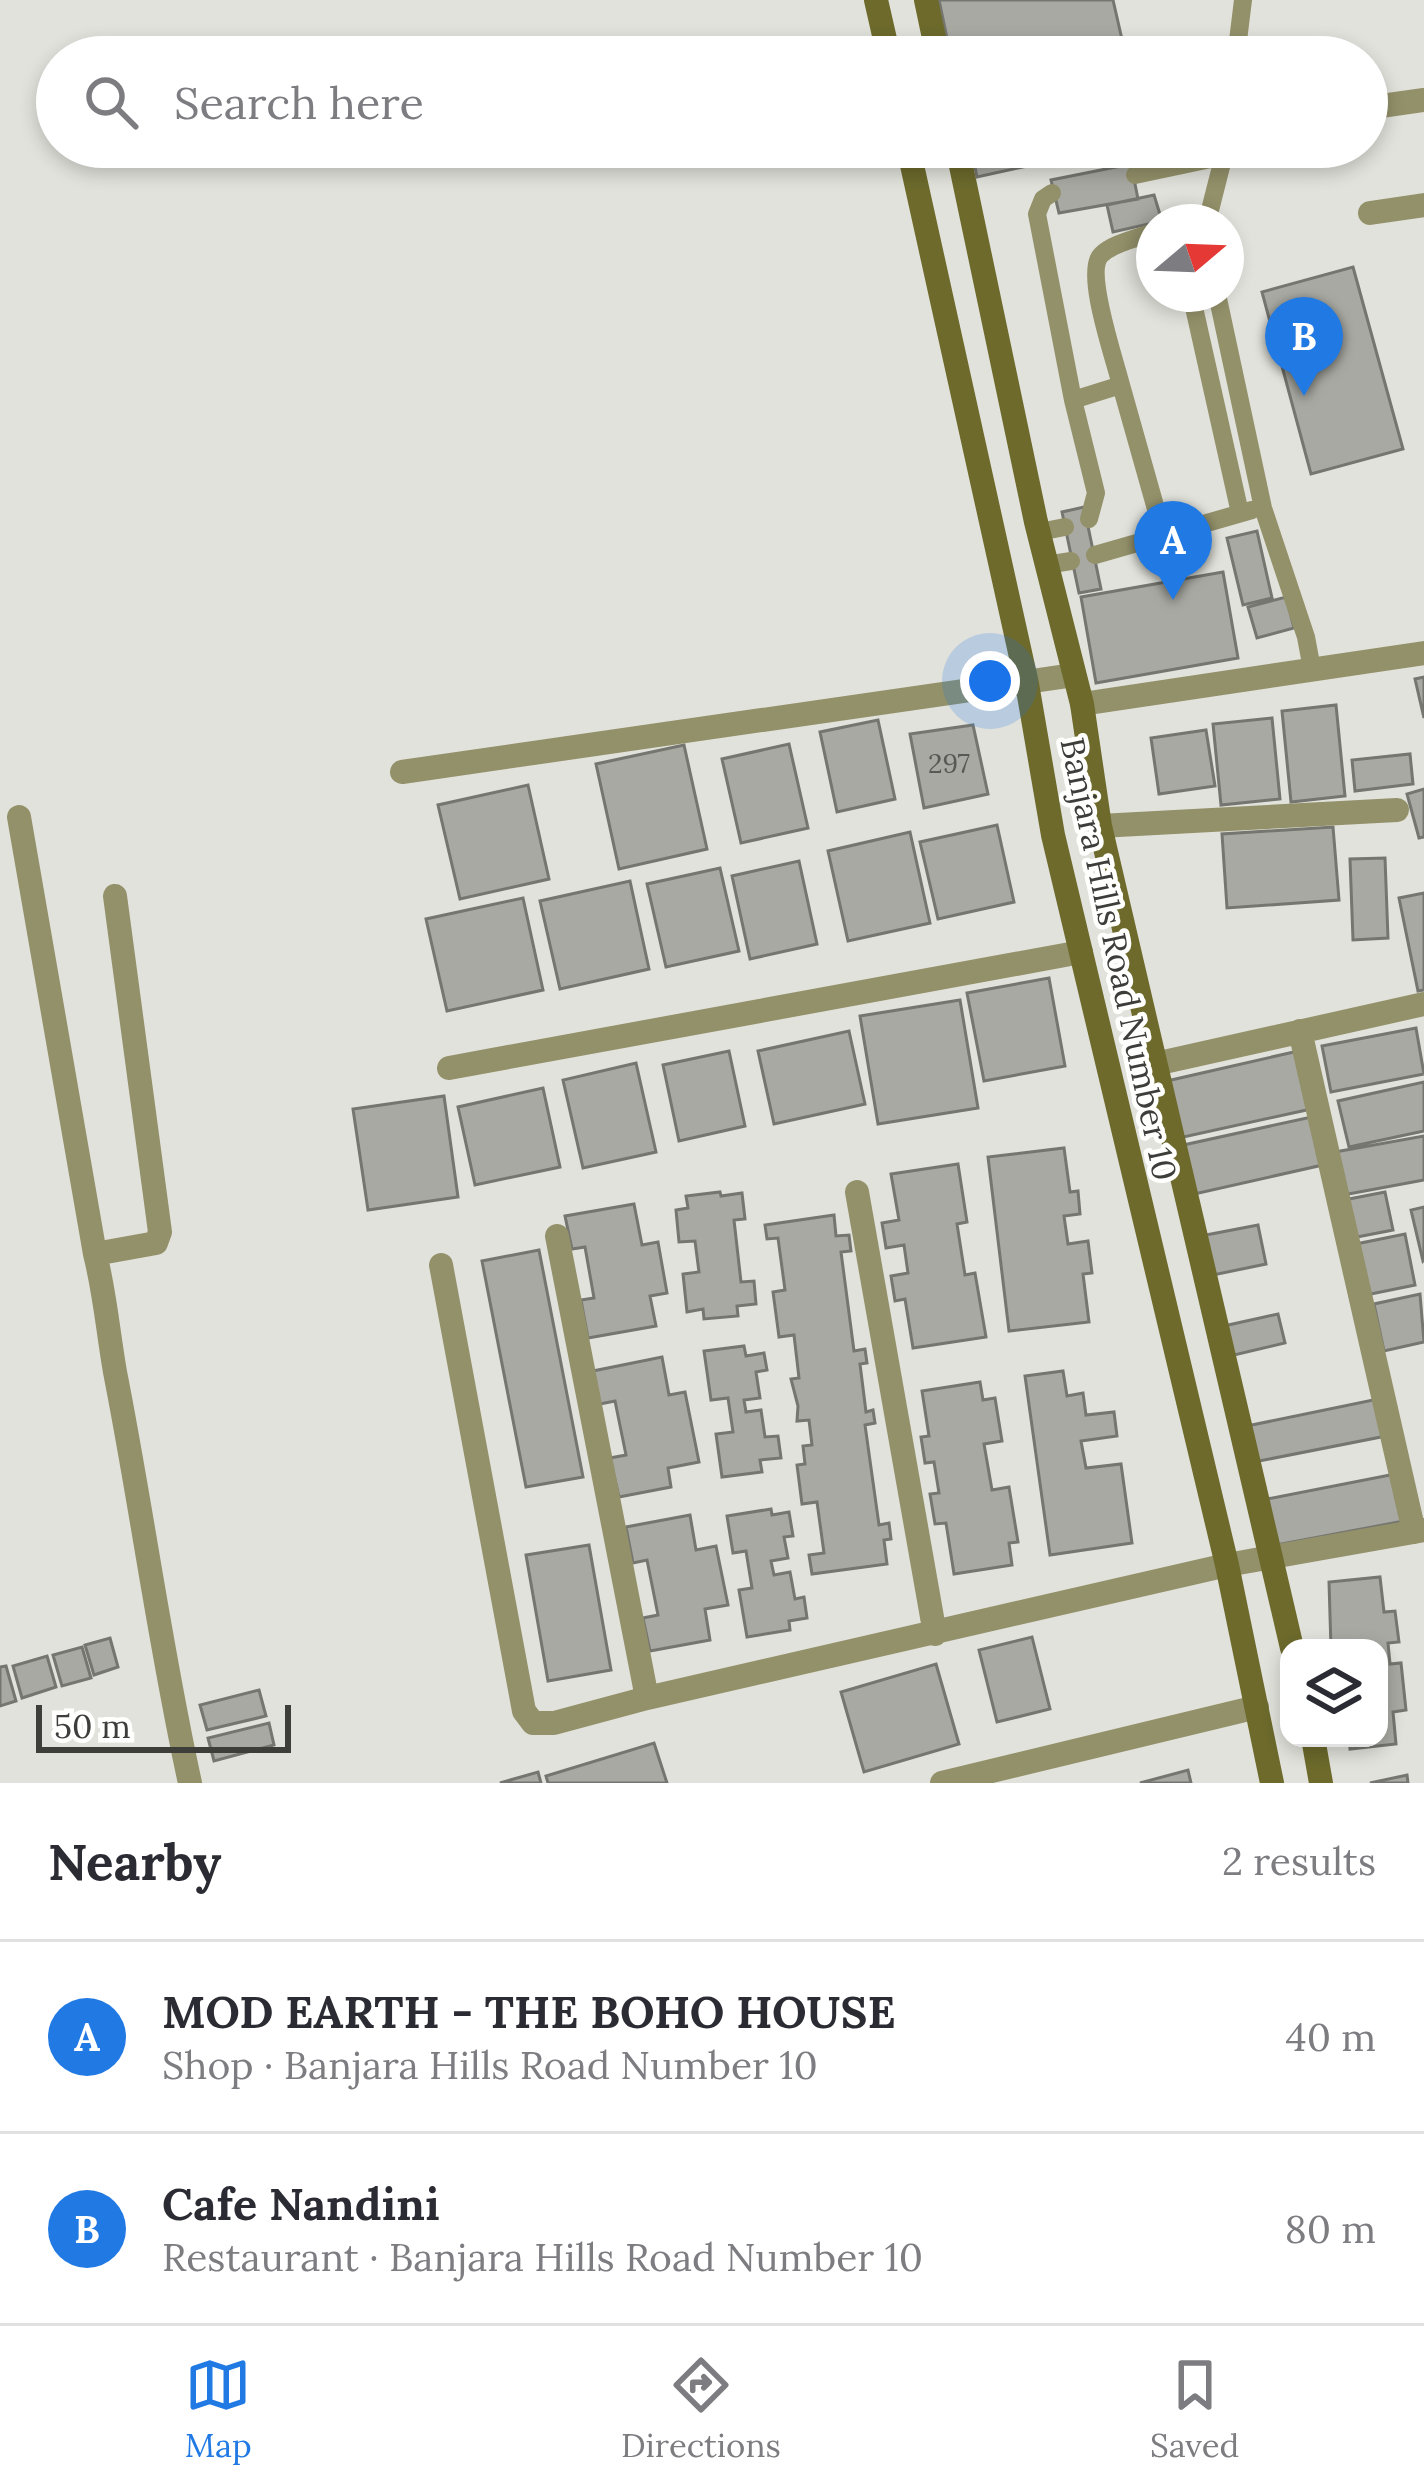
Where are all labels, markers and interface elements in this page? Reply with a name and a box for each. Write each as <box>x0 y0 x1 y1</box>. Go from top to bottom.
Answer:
search box <box>36 36 1388 168</box>
icon: search <box>78 69 144 135</box>
text: Search here <box>174 74 424 131</box>
north arrow <box>1136 204 1244 312</box>
pin: B <box>1265 297 1343 396</box>
pin: A <box>1134 501 1212 600</box>
your location <box>960 651 1020 711</box>
street label: Banjara Hills Road Number 10 <box>1052 734 1186 1184</box>
house number: 297 <box>928 746 970 780</box>
map controls <box>1280 1639 1388 1747</box>
button: layers <box>1280 1639 1388 1747</box>
scale bar <box>36 1699 291 1752</box>
text: 50 m <box>54 1705 131 1747</box>
text: Nearby <box>48 1829 221 1894</box>
text: 2 results <box>1222 1836 1376 1886</box>
text: MOD EARTH - THE BOHO HOUSE <box>162 1983 896 2040</box>
text: A <box>74 2012 100 2062</box>
text: 40 m <box>1286 2012 1376 2062</box>
text: Shop · Banjara Hills Road Number 10 <box>162 2040 818 2090</box>
text: Cafe Nandini <box>162 2175 440 2232</box>
text: B <box>74 2204 100 2254</box>
text: 80 m <box>1285 2204 1376 2254</box>
text: Restaurant · Banjara Hills Road Number 10 <box>162 2232 923 2282</box>
tab: Map <box>185 2352 252 2466</box>
tab: Directions <box>621 2352 781 2466</box>
tab: Saved <box>1150 2352 1239 2466</box>

